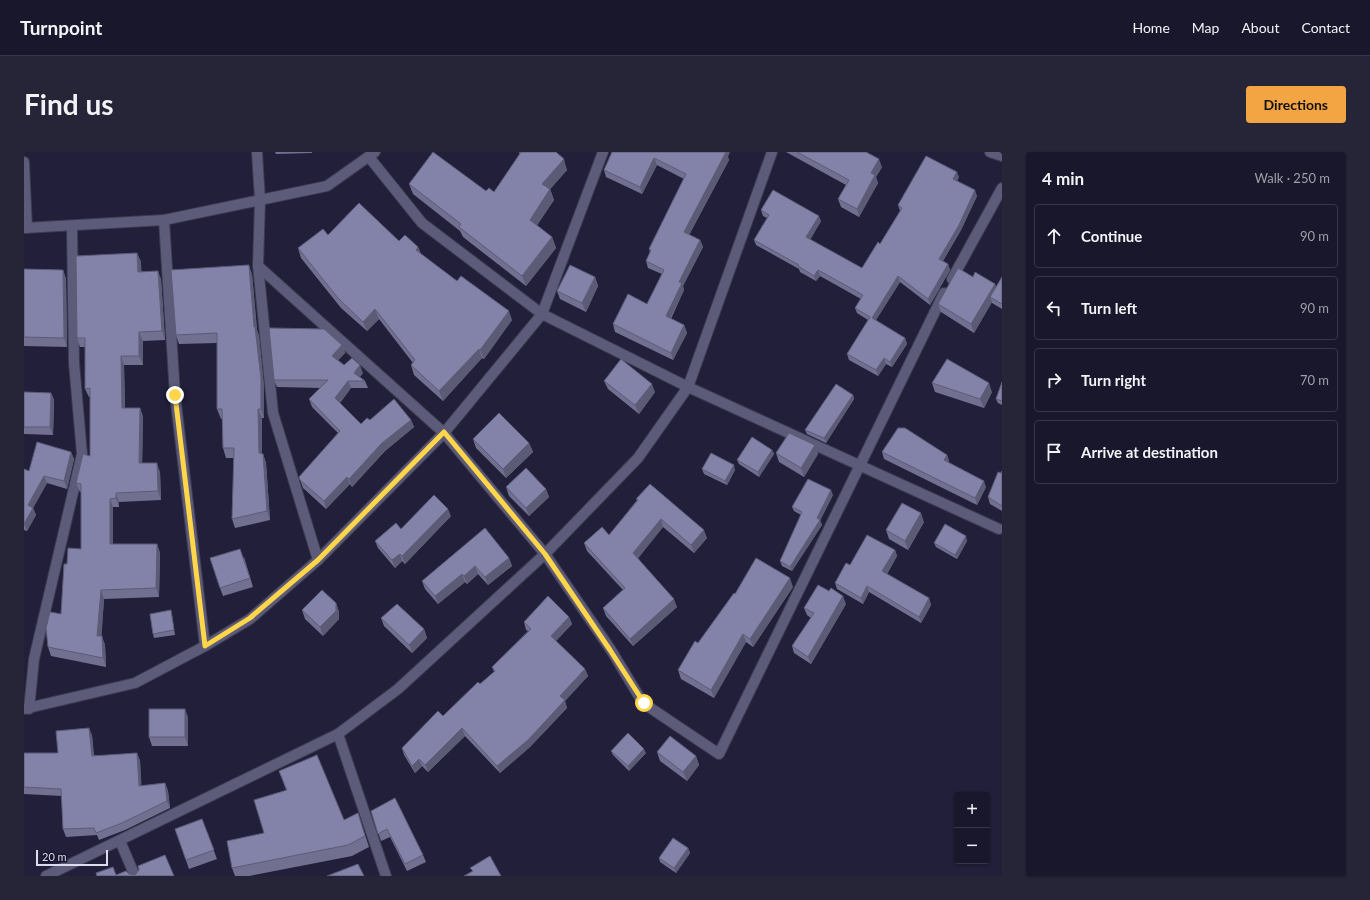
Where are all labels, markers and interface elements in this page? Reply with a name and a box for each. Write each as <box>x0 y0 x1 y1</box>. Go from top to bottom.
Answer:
text: Turnpoint <box>20 16 102 39</box>
text: Home <box>1132 19 1170 36</box>
text: Map <box>1192 19 1219 36</box>
text: About <box>1241 19 1279 36</box>
text: Contact <box>1301 19 1350 36</box>
button: Directions <box>1246 86 1346 123</box>
text: Find us <box>24 87 114 121</box>
text: 4 min <box>1042 168 1084 189</box>
text: Walk · 250 m <box>1254 170 1330 186</box>
icon: ahead <box>1043 225 1065 247</box>
text: Continue <box>1081 227 1142 245</box>
text: 90 m <box>1300 228 1329 244</box>
icon: left <box>1043 297 1065 319</box>
text: Turn left <box>1081 299 1137 317</box>
text: 90 m <box>1300 300 1329 316</box>
icon: right <box>1043 369 1065 391</box>
text: Turn right <box>1081 371 1146 389</box>
text: 70 m <box>1300 372 1329 388</box>
route end <box>166 386 184 404</box>
icon: arrive <box>1043 441 1065 463</box>
text: Arrive at destination <box>1081 443 1218 461</box>
route start <box>635 694 653 712</box>
map controls <box>954 792 990 864</box>
button: + <box>954 792 990 828</box>
button: − <box>954 828 990 864</box>
scale bar <box>36 848 108 867</box>
text: 20 m <box>42 850 67 863</box>

